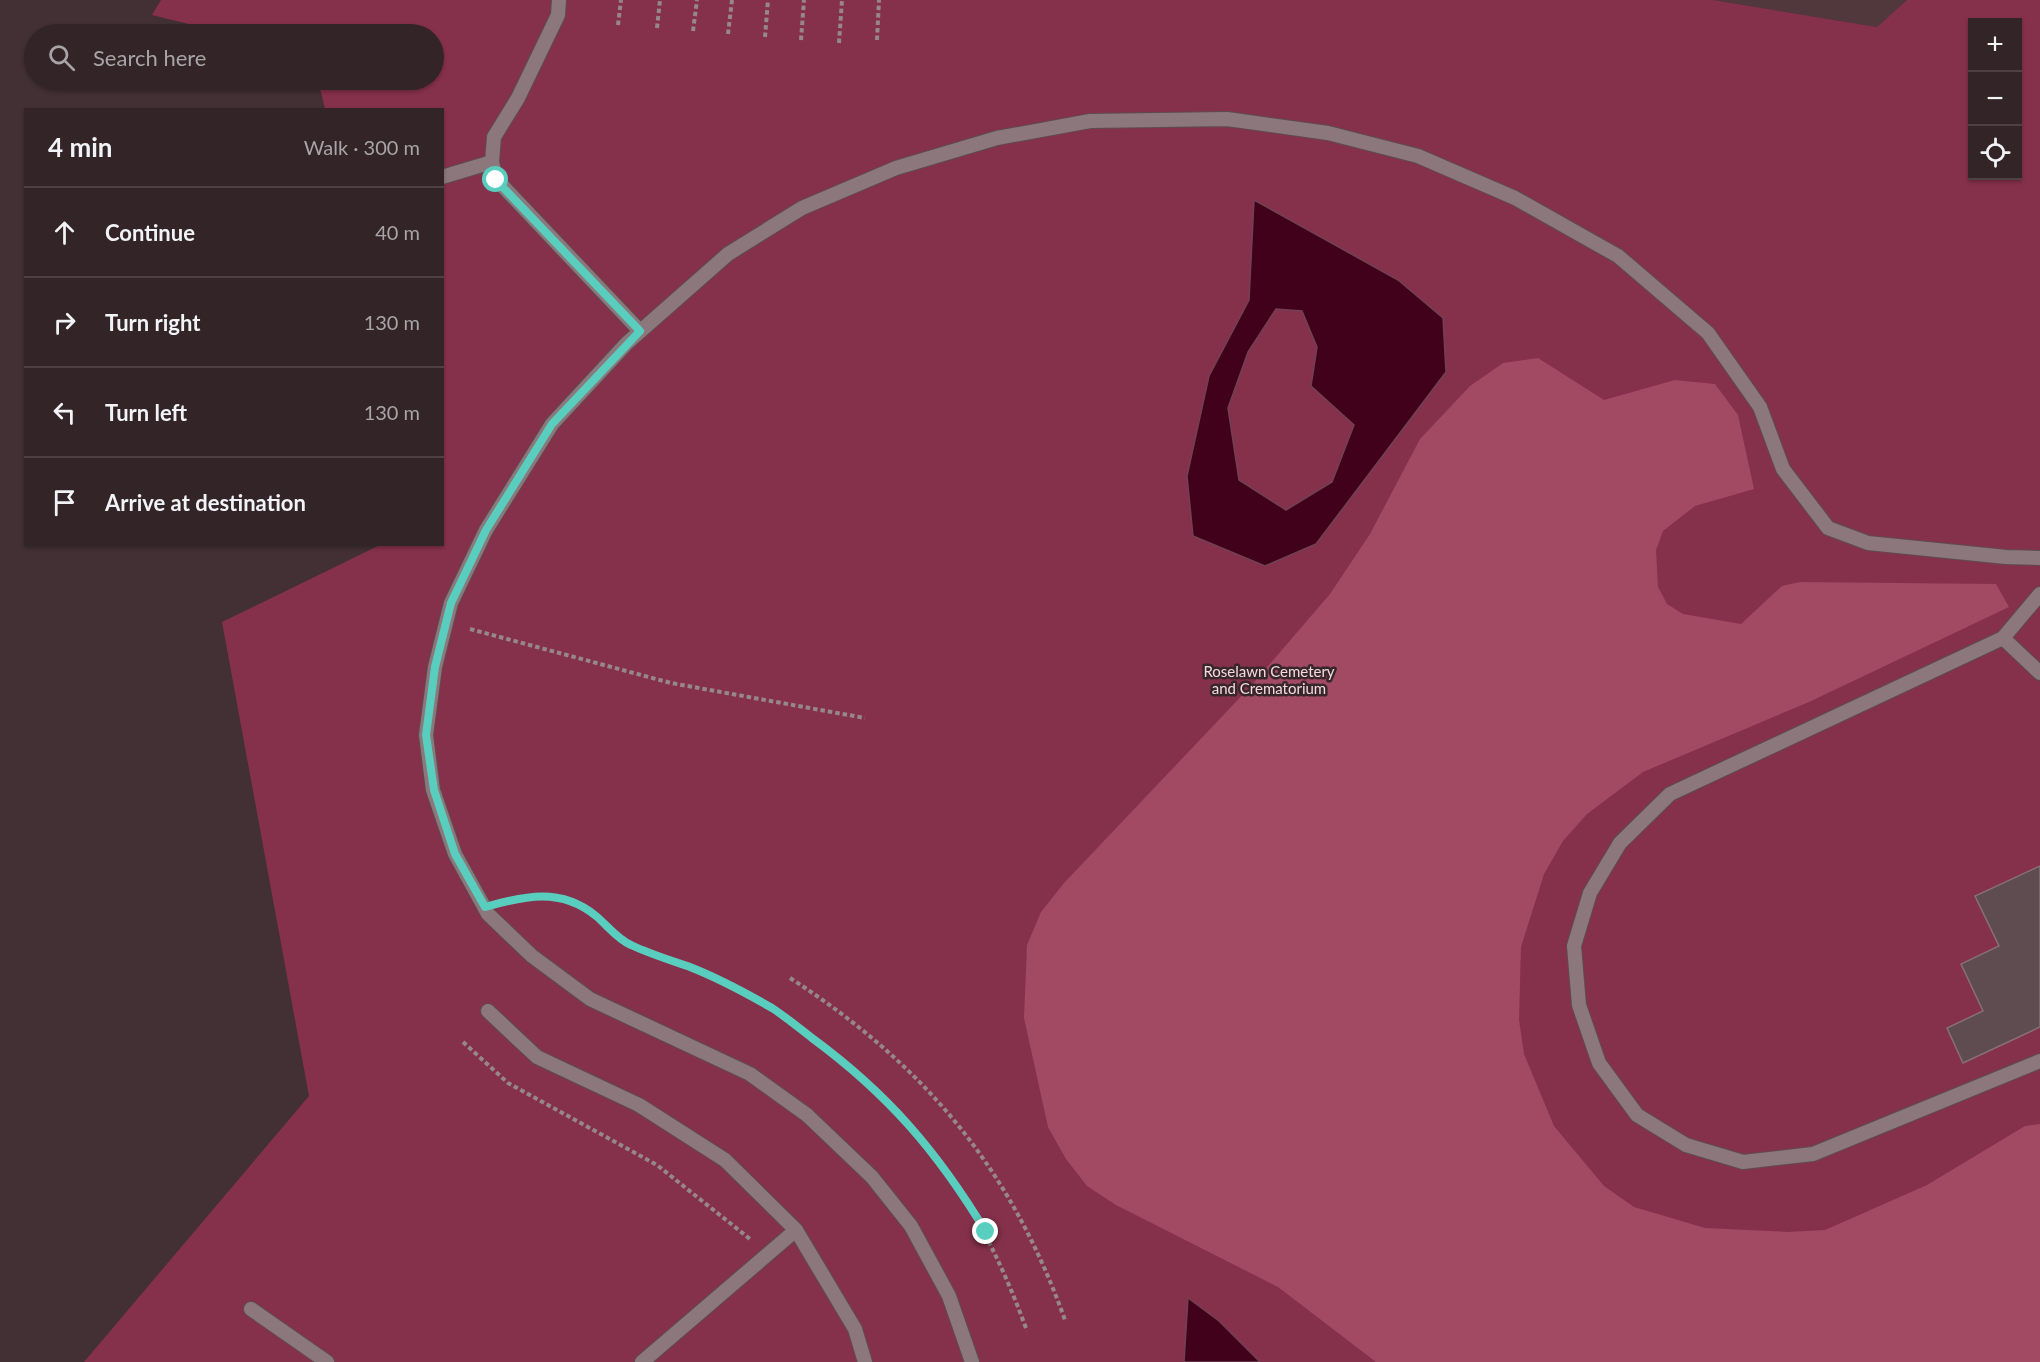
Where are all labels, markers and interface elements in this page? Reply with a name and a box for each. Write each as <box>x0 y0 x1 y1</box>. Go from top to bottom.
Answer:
map controls <box>1968 18 2022 180</box>
button: + <box>1968 18 2022 72</box>
search box <box>24 24 444 90</box>
icon: search <box>45 41 78 74</box>
text: Search here <box>93 44 206 71</box>
button: − <box>1968 72 2022 126</box>
button: locate <box>1968 126 2022 180</box>
text: 4 min <box>48 131 112 163</box>
text: Walk · 300 m <box>304 135 420 159</box>
route start <box>482 166 508 192</box>
icon: ahead <box>48 216 81 249</box>
text: Continue <box>105 219 195 246</box>
text: 40 m <box>375 220 420 244</box>
icon: right <box>48 306 81 339</box>
text: Turn right <box>105 309 200 336</box>
text: 130 m <box>364 310 420 334</box>
icon: left <box>48 396 81 429</box>
text: Turn left <box>105 399 187 426</box>
text: 130 m <box>364 400 420 424</box>
icon: arrive <box>48 486 81 519</box>
text: Arrive at destination <box>105 489 306 516</box>
park label: Roselawn Cemetery and Crematorium <box>1203 662 1335 697</box>
route end <box>972 1218 998 1244</box>

